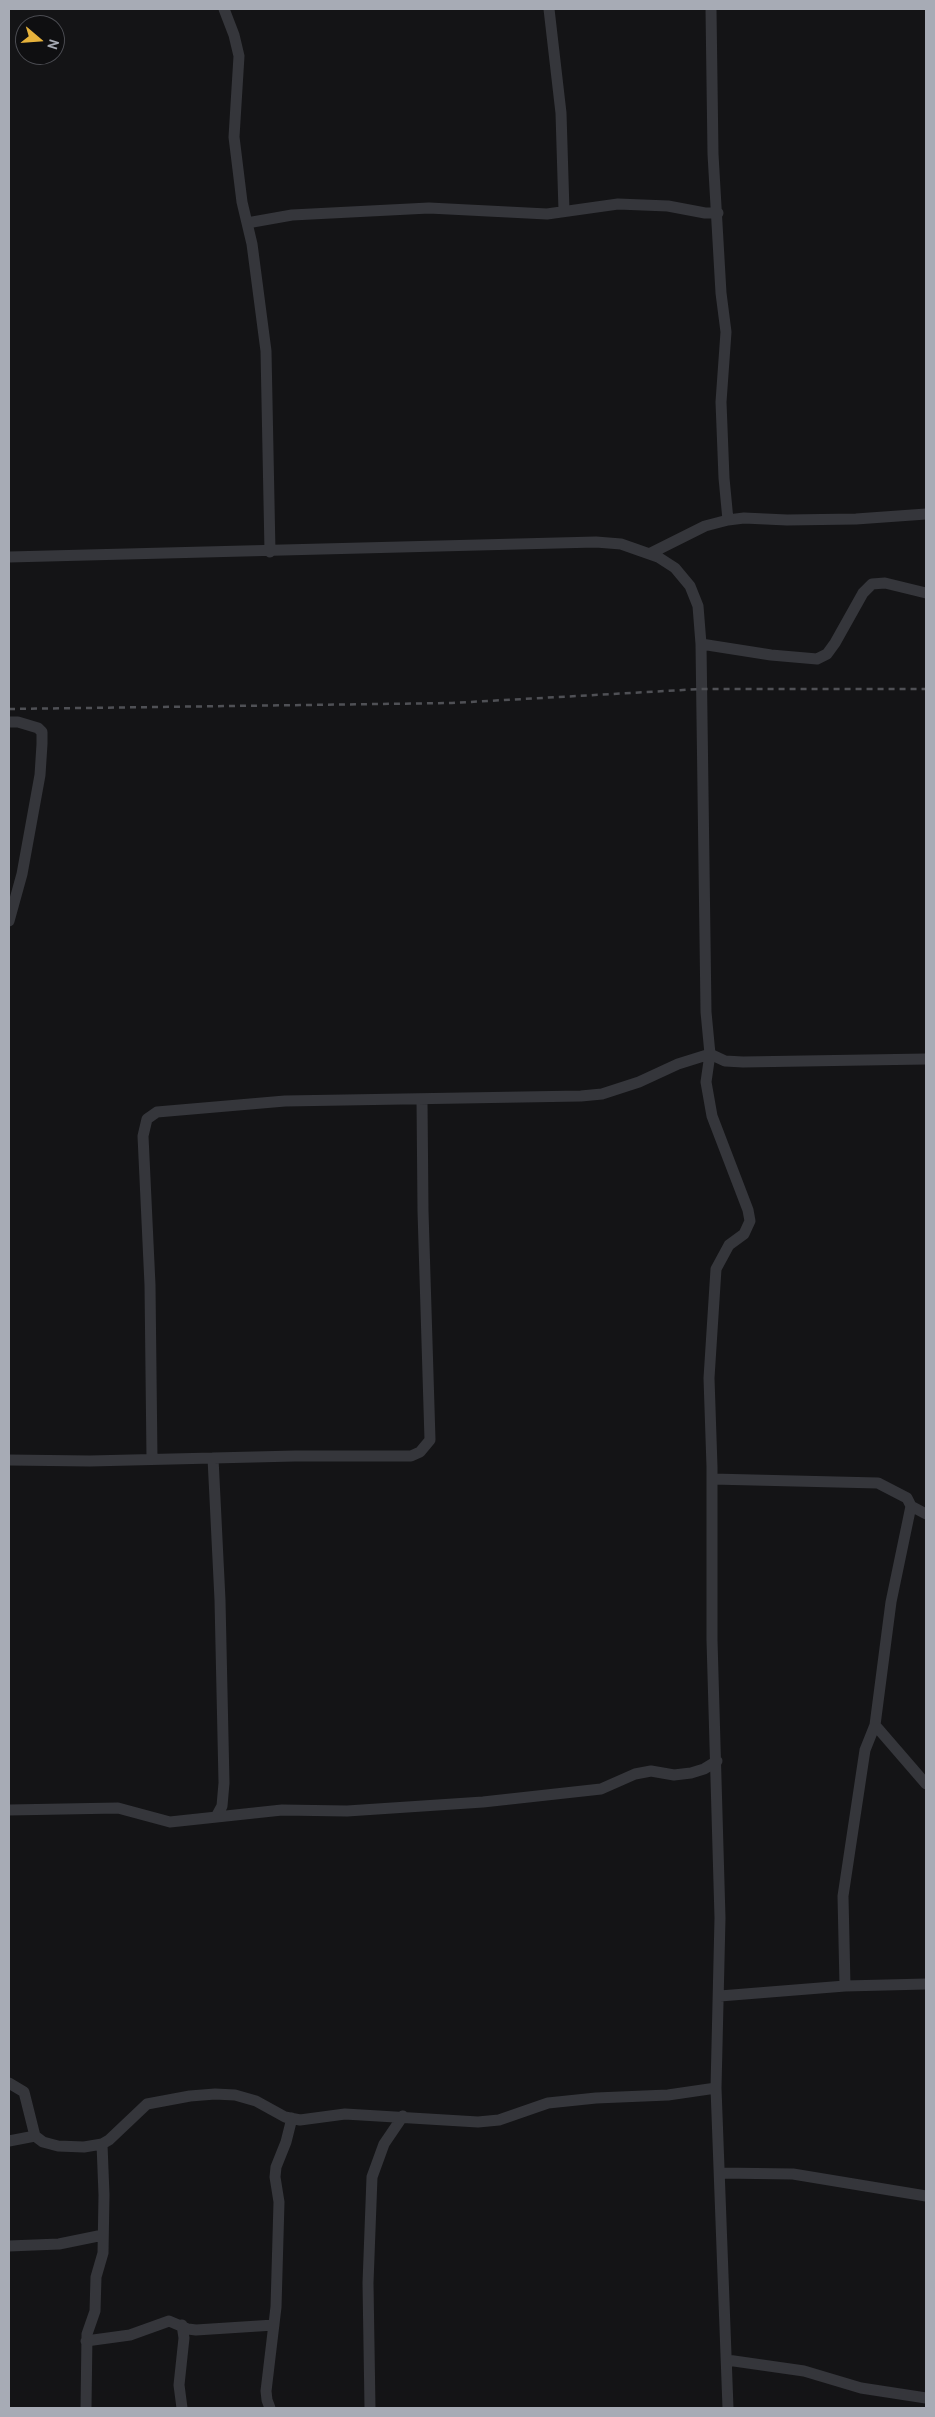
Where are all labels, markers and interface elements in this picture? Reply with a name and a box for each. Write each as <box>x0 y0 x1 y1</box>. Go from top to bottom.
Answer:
north arrow <box>15 15 65 65</box>
text: N <box>43 37 63 51</box>

